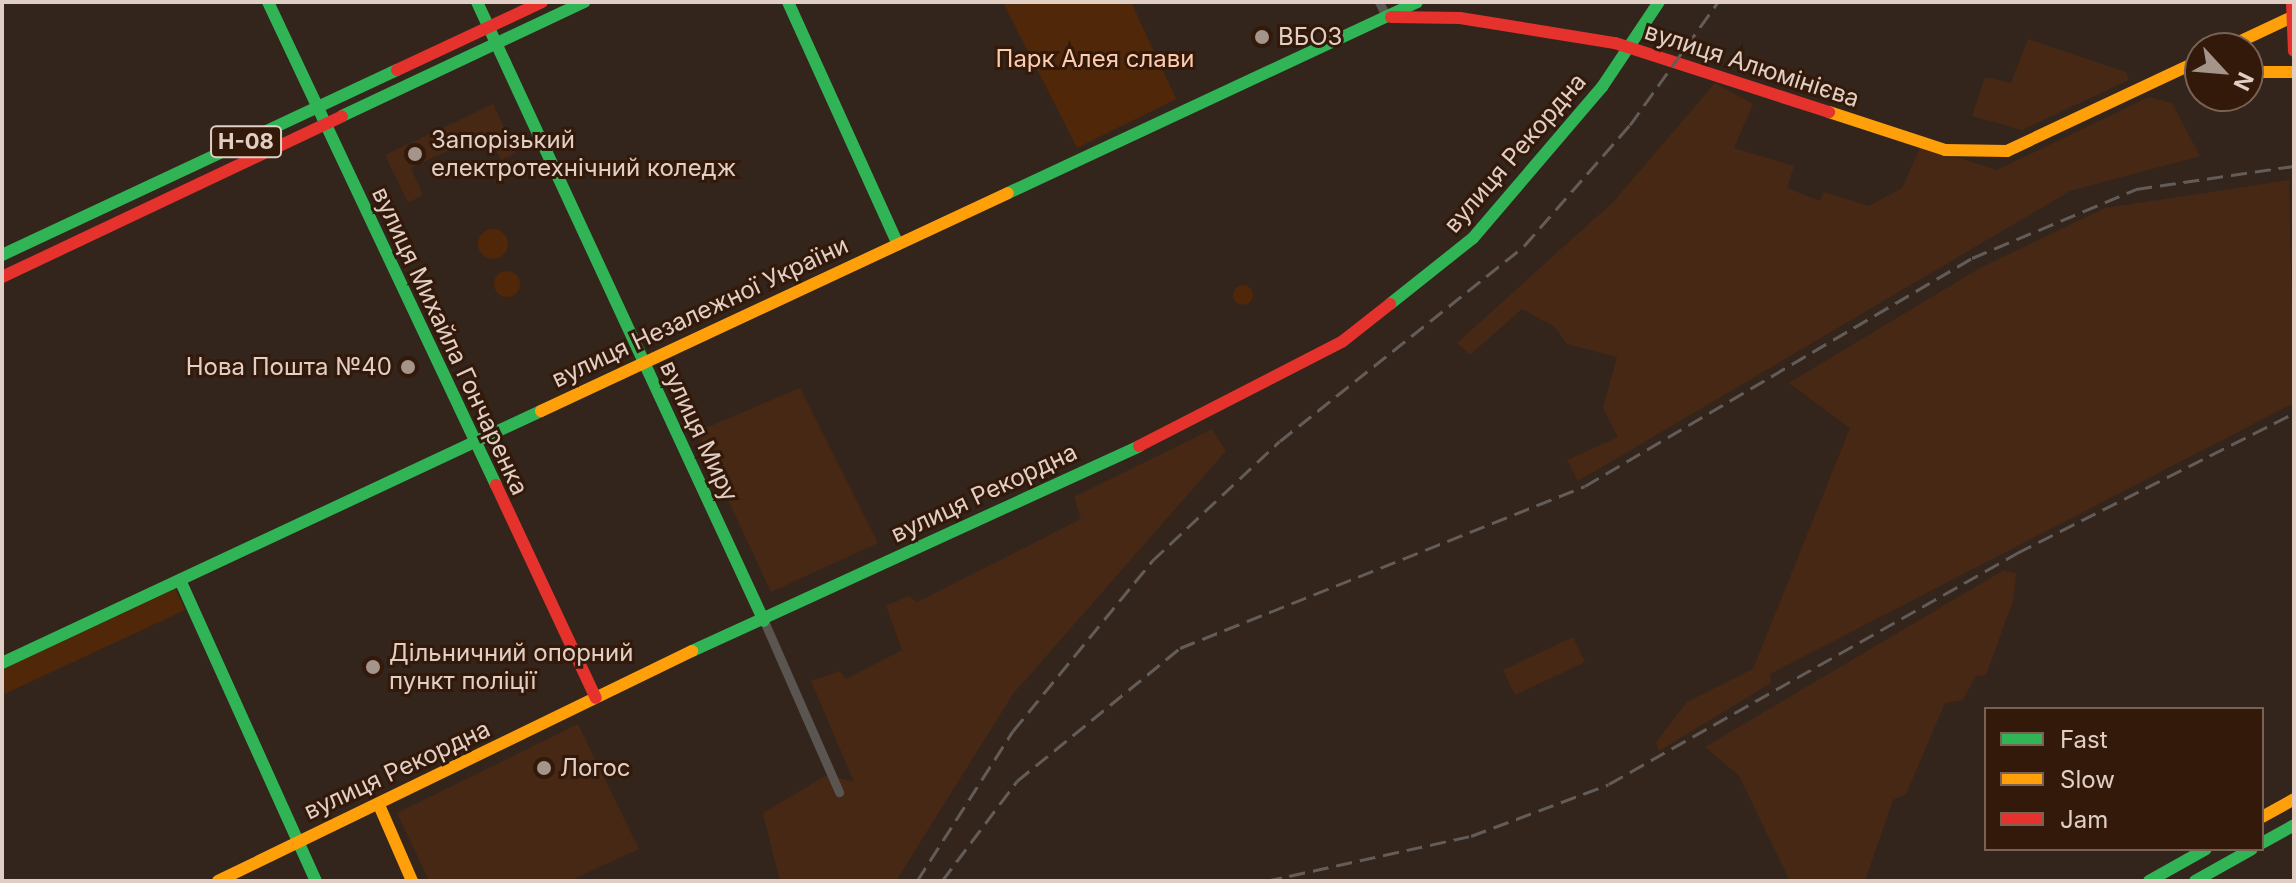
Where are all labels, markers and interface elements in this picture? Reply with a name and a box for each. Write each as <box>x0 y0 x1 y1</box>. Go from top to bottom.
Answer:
street label: вулиця Алюмінієва <box>1641 17 1863 113</box>
place label: ВБОЗ <box>1278 23 1342 51</box>
marker: ВБОЗ <box>1253 28 1271 46</box>
north arrow <box>2184 32 2264 112</box>
park label: Парк Алея слави <box>996 45 1194 73</box>
street label: вулиця Рекордна <box>1438 67 1592 239</box>
text: N <box>2228 68 2259 95</box>
road number: Н-08 <box>210 124 282 160</box>
place label: Запорізький електротехнічний коледж <box>431 126 736 182</box>
marker: Запорізький електротехнічний коледж <box>406 145 424 163</box>
street label: вулиця Михайла Гончаренка <box>366 183 534 499</box>
street label: вулиця Незалежної України <box>547 231 853 393</box>
place label: Нова Пошта №40 <box>186 353 392 381</box>
street label: вулиця Миру <box>654 356 744 506</box>
marker: Нова Пошта №40 <box>399 358 417 376</box>
street label: вулиця Рекордна <box>886 437 1082 549</box>
place label: Дільничний опорний пункт поліції <box>389 639 633 695</box>
marker: Дільничний опорний пункт поліції <box>364 658 382 676</box>
legend <box>1984 707 2264 851</box>
street label: вулиця Рекордна <box>299 714 495 826</box>
text: Fast <box>2060 725 2108 754</box>
place label: Логос <box>560 754 631 782</box>
marker: Логос <box>535 759 553 777</box>
text: Slow <box>2060 765 2115 794</box>
text: Jam <box>2060 805 2108 834</box>

